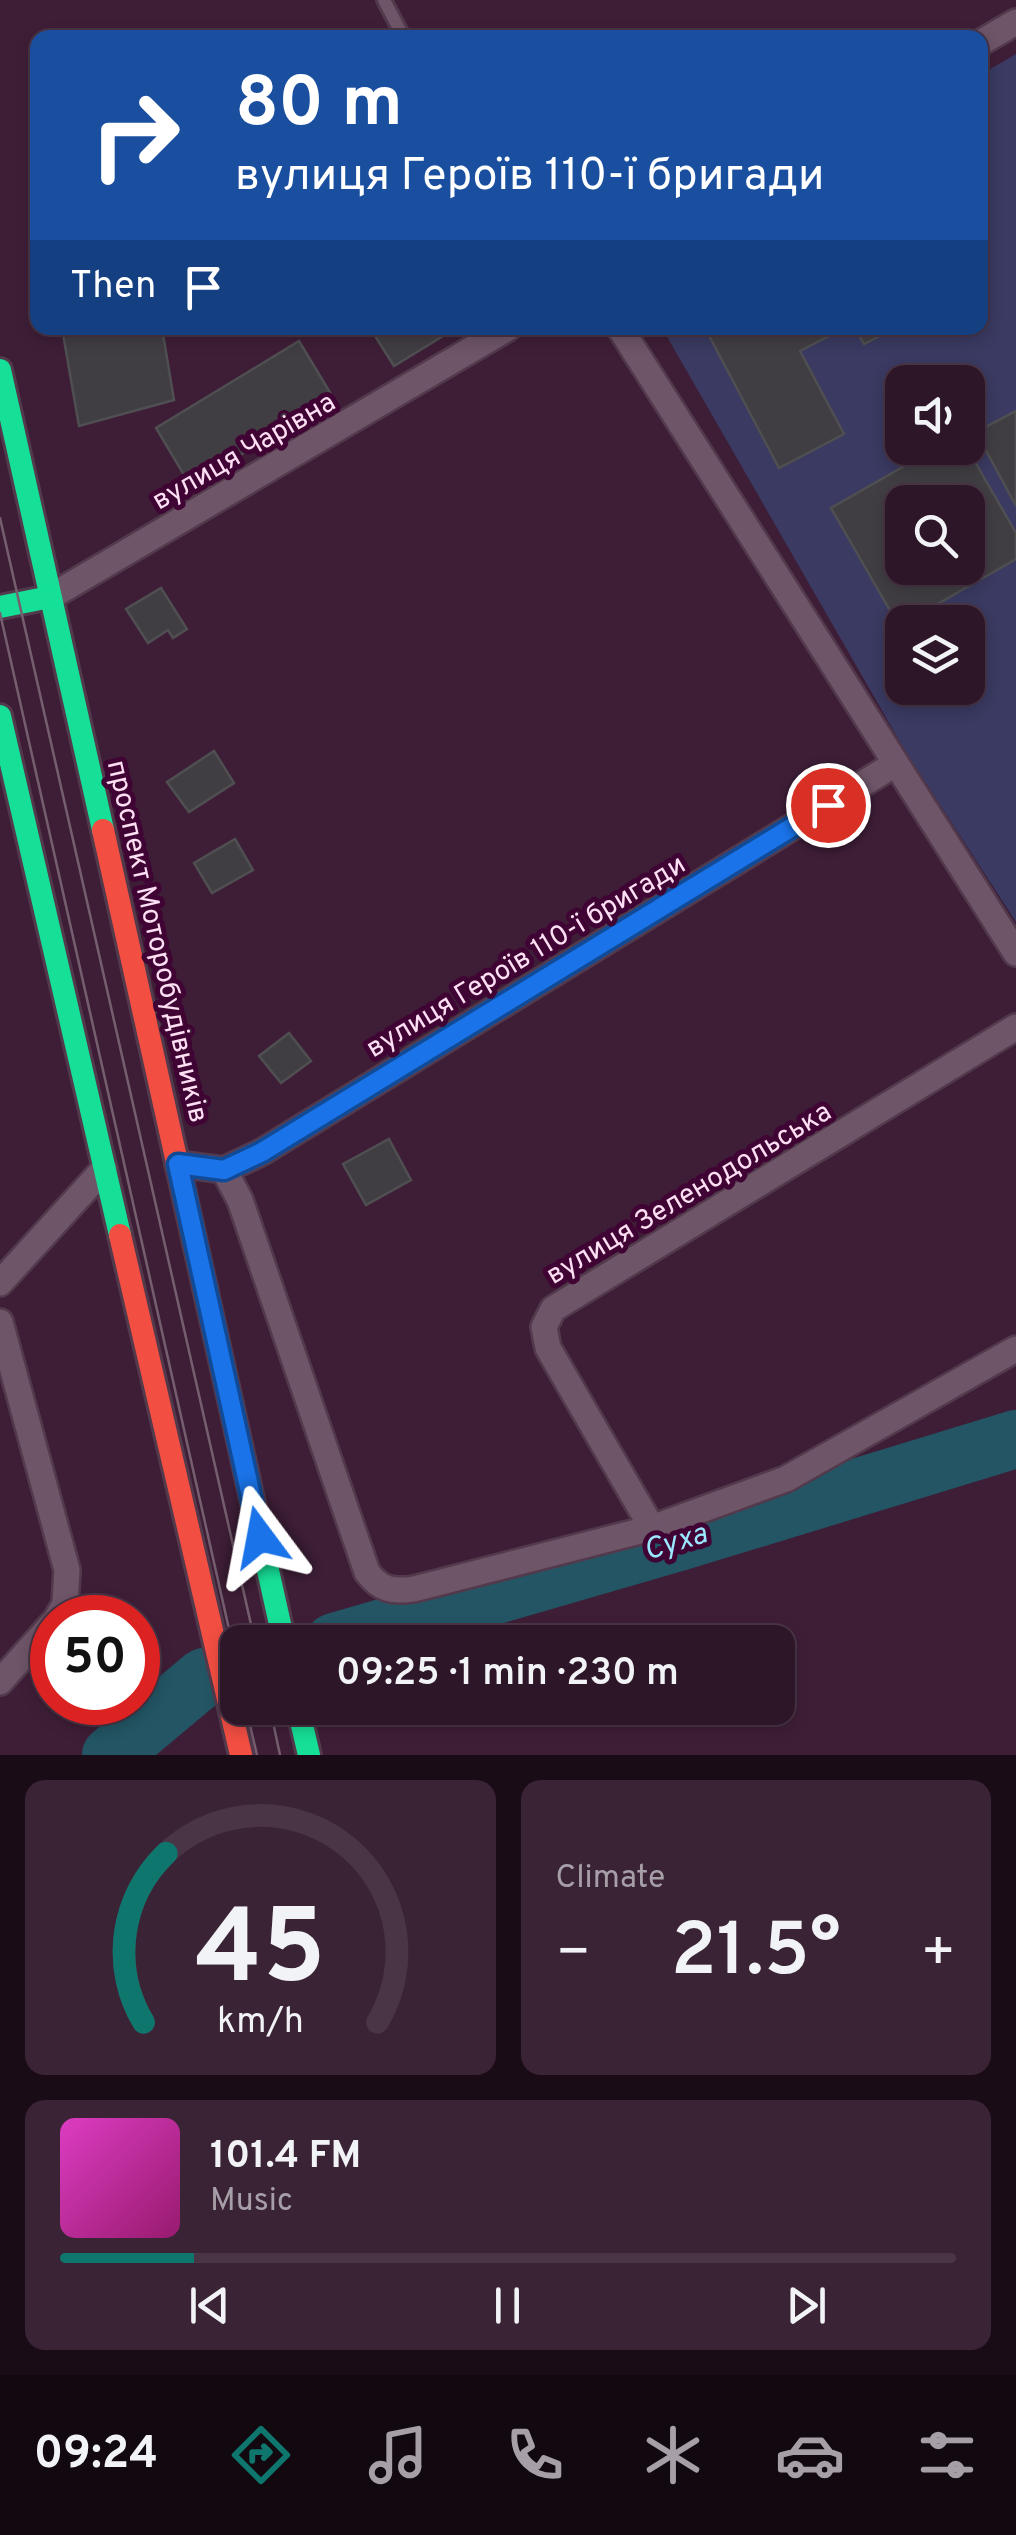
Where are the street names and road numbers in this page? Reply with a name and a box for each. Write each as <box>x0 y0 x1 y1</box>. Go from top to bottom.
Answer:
street label: вулиця Чарівна <box>146 385 343 520</box>
street label: проспект Моторобудівників <box>97 757 215 1127</box>
street label: вулиця Героїв 110-ї бригади <box>360 848 693 1067</box>
street label: вулиця Зеленодольська <box>540 1095 839 1294</box>

